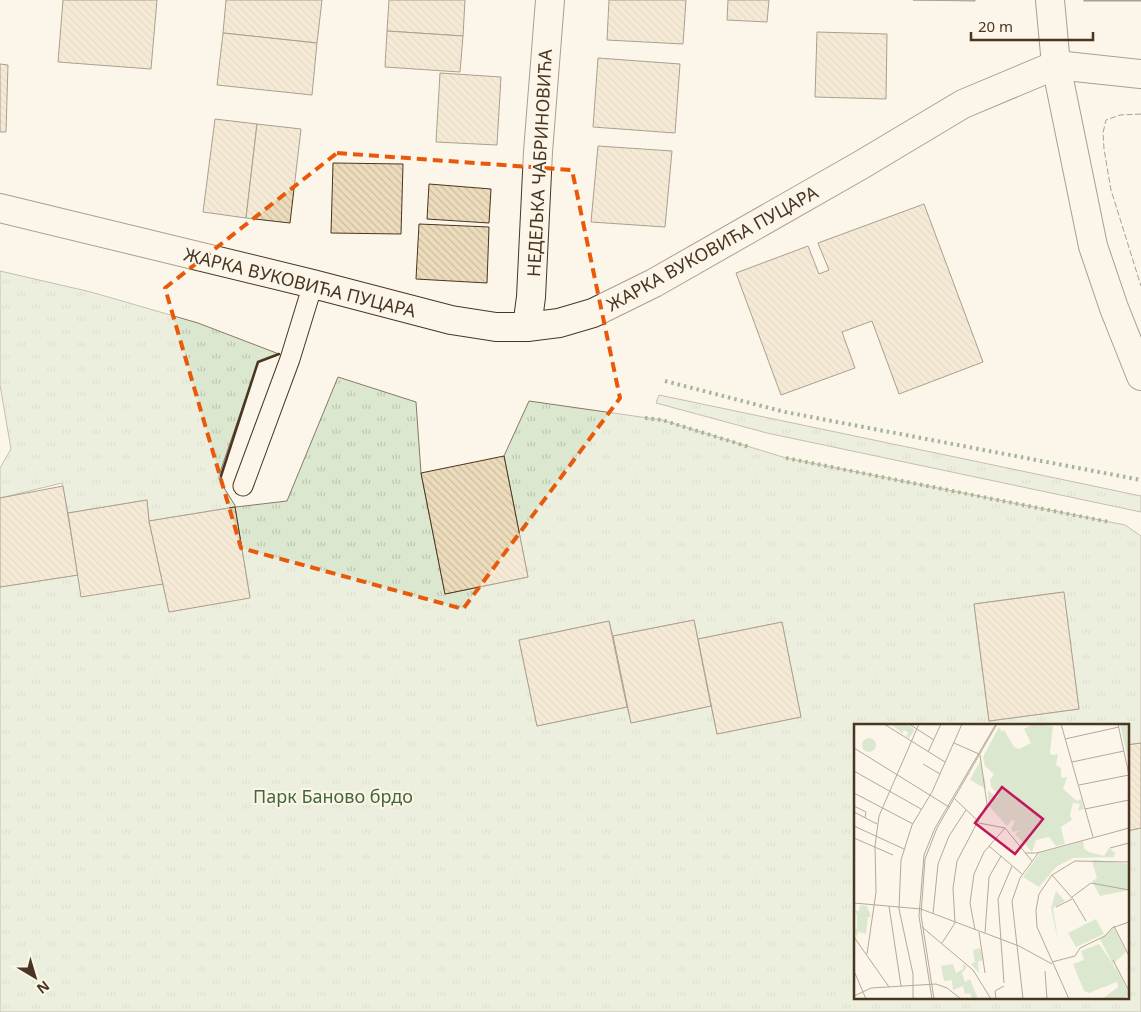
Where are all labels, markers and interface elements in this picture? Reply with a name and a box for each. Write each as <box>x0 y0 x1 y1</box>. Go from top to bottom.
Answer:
scale bar <box>971 10 1094 42</box>
text: 20 m <box>978 16 1013 36</box>
street label: НЕДЕЉКА ЧАБРИНОВИЋА <box>521 48 557 277</box>
street label: ЖАРКА ВУКОВИЋА ПУЦАРА <box>602 179 823 316</box>
street label: ЖАРКА ВУКОВИЋА ПУЦАРА <box>181 242 419 323</box>
inset map <box>854 724 1128 1000</box>
park label: Парк Баново брдо <box>253 784 413 808</box>
north arrow <box>10 952 60 1002</box>
text: N <box>33 977 54 999</box>

